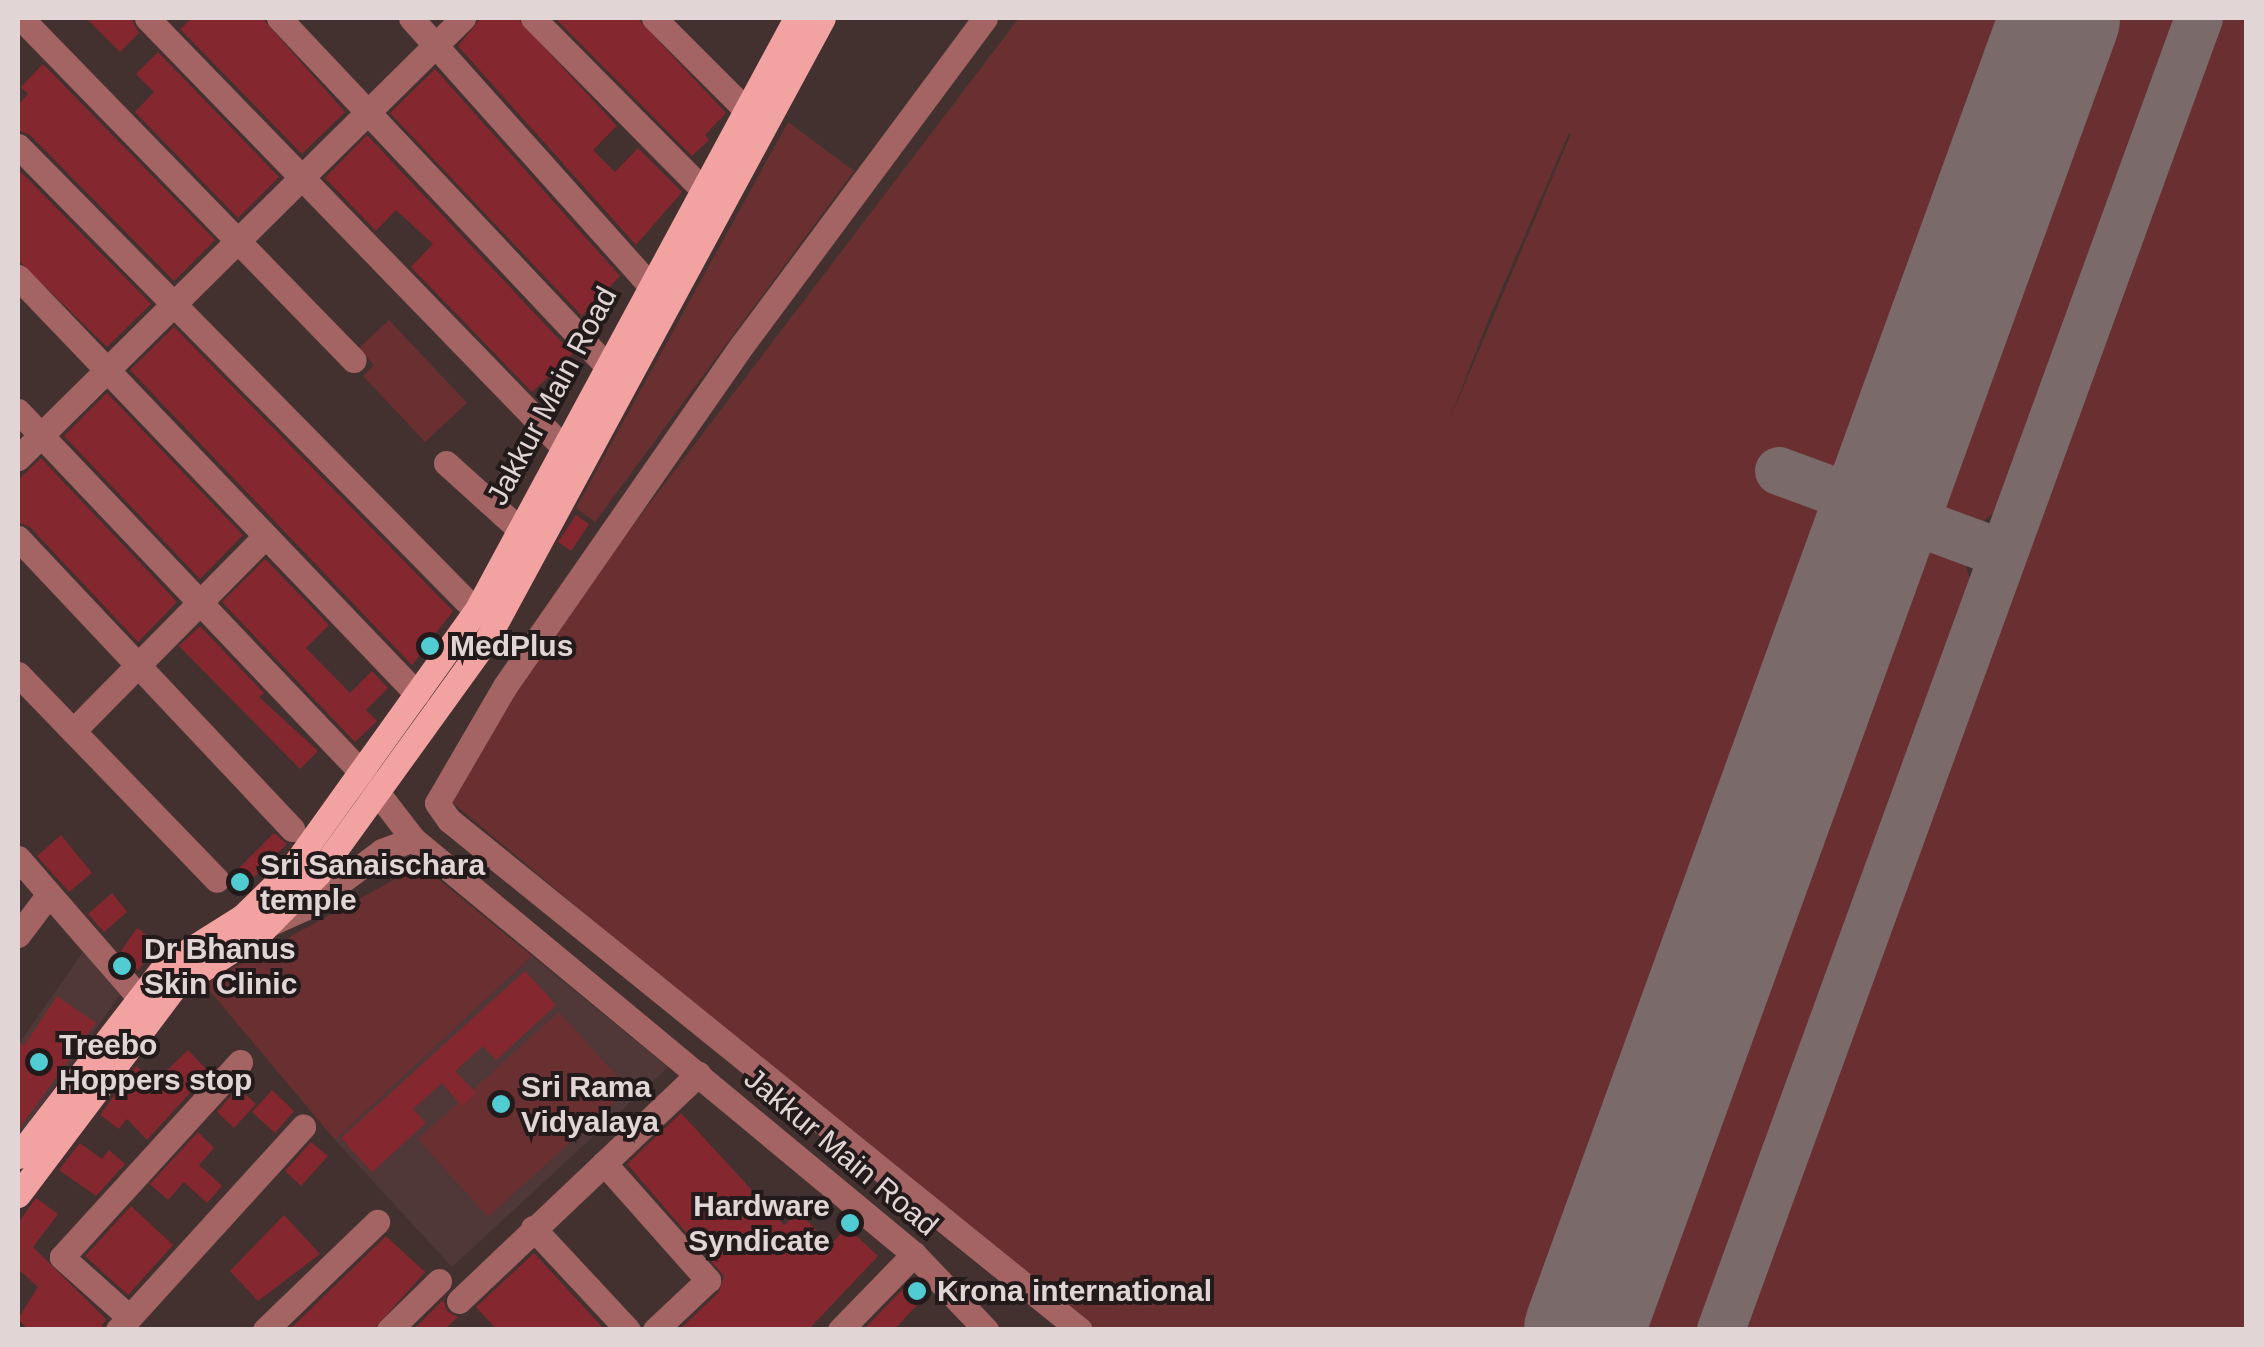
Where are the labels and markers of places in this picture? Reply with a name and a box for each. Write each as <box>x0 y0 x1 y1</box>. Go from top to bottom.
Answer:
place label: MedPlus <box>450 628 573 664</box>
marker: MedPlus <box>419 635 441 657</box>
place label: Sri Sanaischara temple <box>260 847 485 918</box>
marker: Sri Sanaischara temple <box>229 871 251 893</box>
place label: Dr Bhanus Skin Clinic <box>144 931 297 1002</box>
marker: Dr Bhanus Skin Clinic <box>109 953 135 979</box>
place label: Treebo Hoppers stop <box>59 1027 252 1098</box>
marker: Treebo Hoppers stop <box>28 1051 50 1073</box>
place label: Sri Rama Vidyalaya <box>521 1069 659 1140</box>
marker: Sri Rama Vidyalaya <box>490 1093 512 1115</box>
place label: Hardware Syndicate <box>688 1188 830 1258</box>
marker: Hardware Syndicate <box>839 1212 861 1234</box>
place label: Krona international <box>937 1273 1212 1309</box>
marker: Krona international <box>906 1280 928 1302</box>

